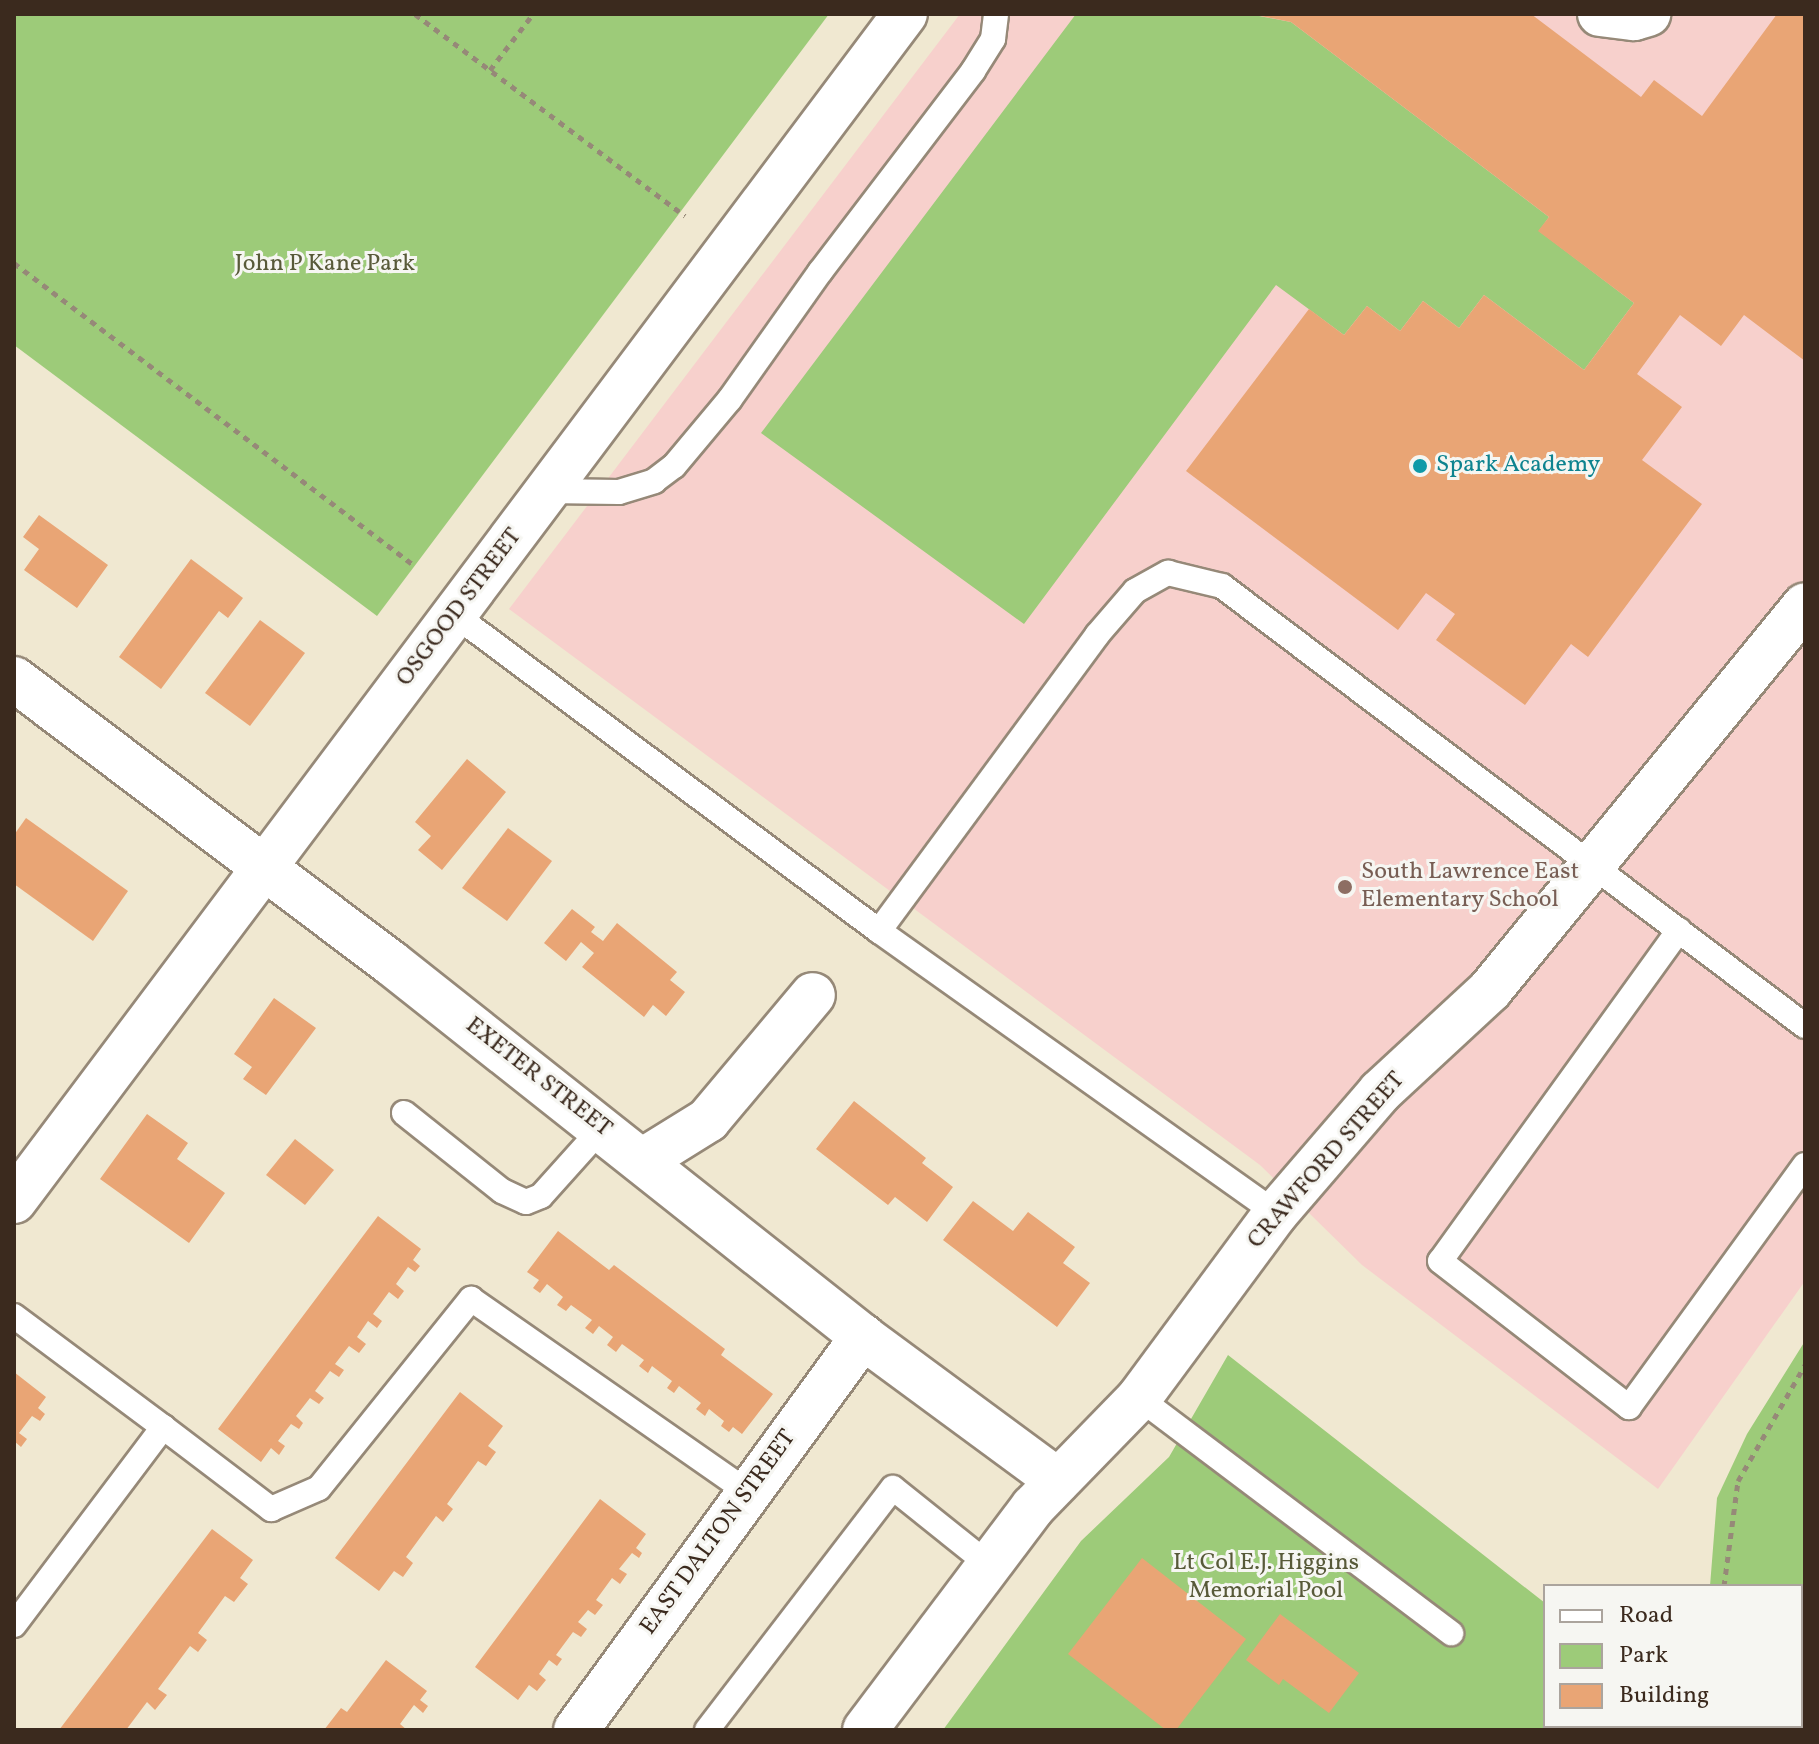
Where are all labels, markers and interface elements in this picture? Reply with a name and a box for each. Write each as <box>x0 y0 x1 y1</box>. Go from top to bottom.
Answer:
park label: John P Kane Park <box>235 251 415 279</box>
place label: Spark Academy <box>1436 452 1600 480</box>
marker: Spark Academy <box>1411 457 1429 475</box>
street label: OSGOOD STREET <box>391 523 529 693</box>
place label: South Lawrence East Elementary School <box>1361 859 1579 915</box>
marker: South Lawrence East Elementary School <box>1336 878 1354 896</box>
street label: EXETER STREET <box>459 1012 617 1144</box>
street label: CRAWFORD STREET <box>1242 1067 1412 1255</box>
street label: EAST DALTON STREET <box>635 1425 803 1641</box>
park label: Lt Col E.J. Higgins Memorial Pool <box>1173 1550 1359 1606</box>
legend <box>1543 1584 1803 1728</box>
text: Road <box>1619 1599 1673 1633</box>
text: Park <box>1619 1639 1668 1673</box>
text: Building <box>1619 1679 1709 1713</box>

